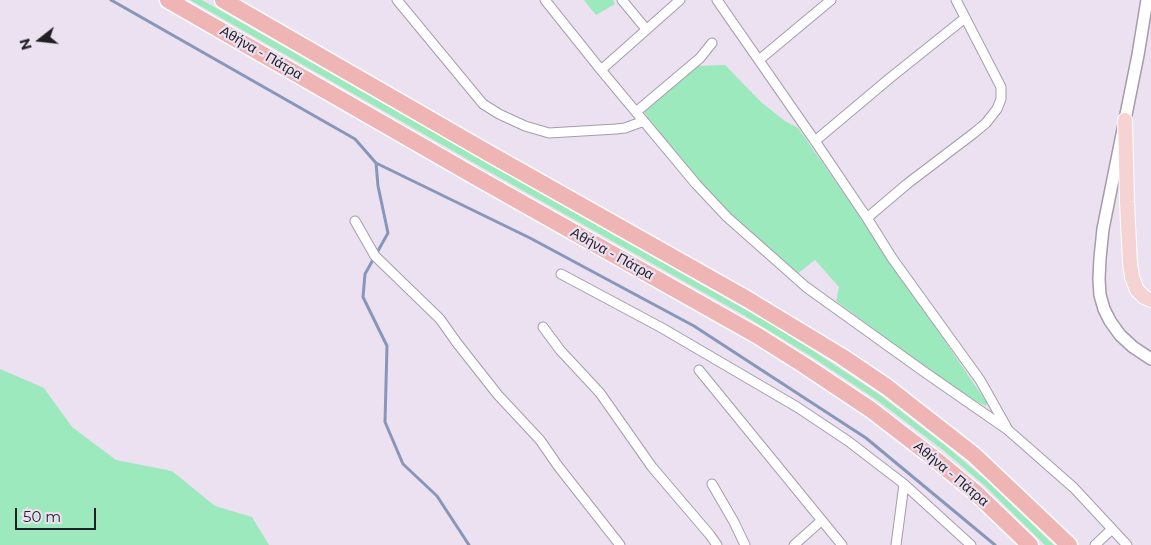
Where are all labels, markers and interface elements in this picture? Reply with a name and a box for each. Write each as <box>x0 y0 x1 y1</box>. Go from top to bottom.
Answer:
north arrow <box>15 15 65 65</box>
street label: Αθήνα - Πάτρα <box>217 23 305 83</box>
text: N <box>15 36 36 52</box>
street label: Αθήνα - Πάτρα <box>567 224 657 284</box>
street label: Αθήνα - Πάτρα <box>910 438 992 510</box>
scale bar <box>18 498 99 530</box>
text: 50 m <box>23 507 61 526</box>

